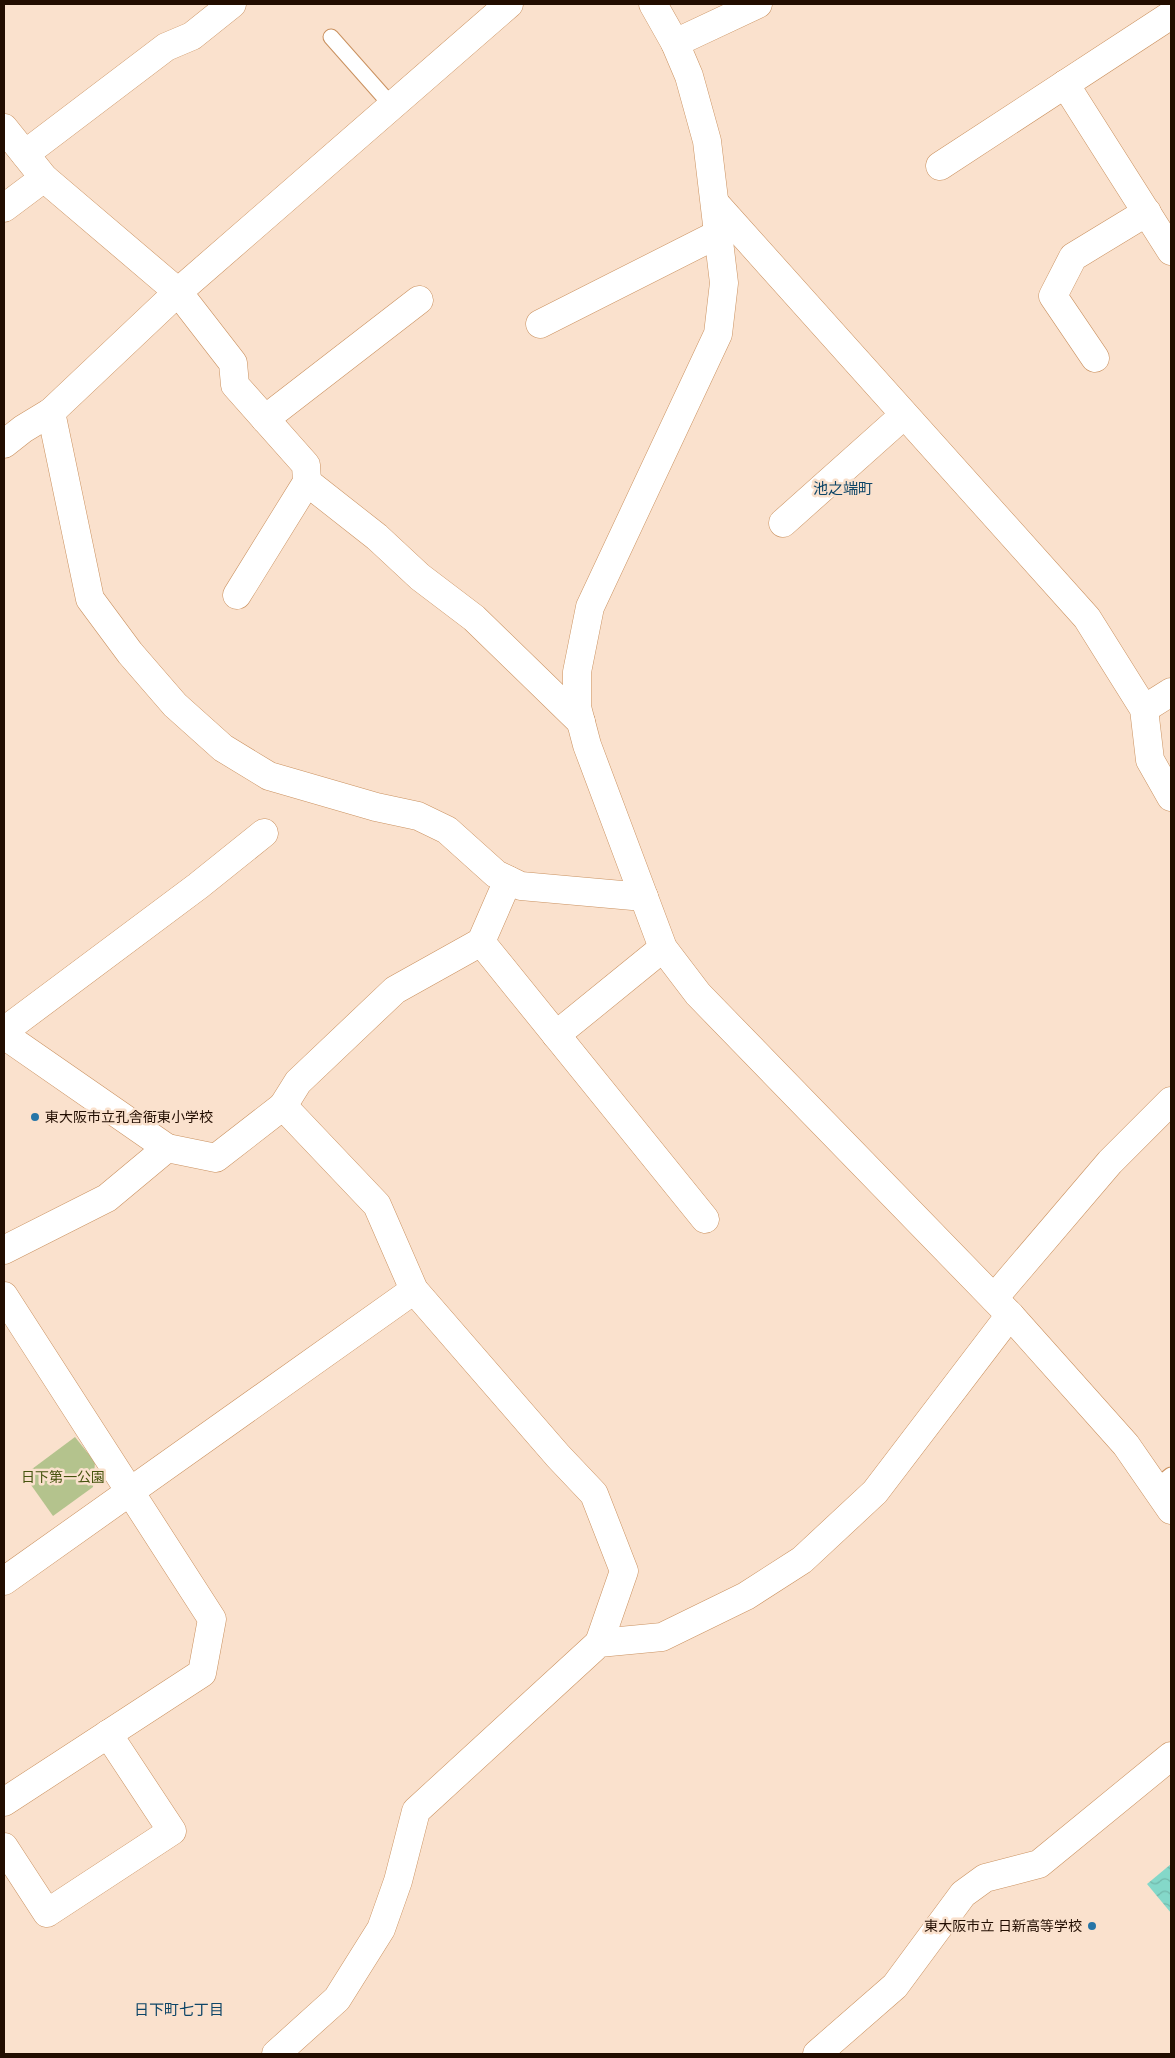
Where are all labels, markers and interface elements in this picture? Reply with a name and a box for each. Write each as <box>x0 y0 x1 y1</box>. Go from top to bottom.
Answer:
district label: 池之端町 <box>813 480 873 498</box>
place label: 東大阪市立孔舎衙東小学校 <box>45 1109 213 1126</box>
marker: 東大阪市立孔舎衙東小学校 <box>29 1111 41 1123</box>
park label: 日下第一公園 <box>21 1469 105 1486</box>
place label: 東大阪市立 日新高等学校 <box>924 1918 1082 1935</box>
marker: 東大阪市立 日新高等学校 <box>1086 1920 1098 1932</box>
district label: 日下町七丁目 <box>134 2001 224 2019</box>

